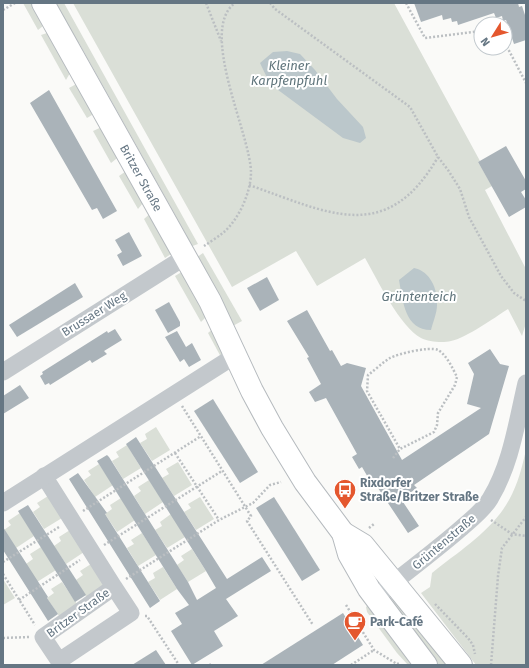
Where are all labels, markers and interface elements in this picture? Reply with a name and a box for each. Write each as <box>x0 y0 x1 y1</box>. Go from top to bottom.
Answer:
north arrow <box>473 16 513 56</box>
text: N <box>478 35 493 49</box>
water label: Kleiner Karpfenpfuhl <box>251 58 327 88</box>
street label: Britzer Straße <box>117 142 165 214</box>
street label: Brussaer Weg <box>59 288 129 339</box>
water label: Grüntenteich <box>381 289 457 304</box>
place label: Rixdorfer Straße/Britzer Straße <box>360 476 479 504</box>
bus stop icon: Rixdorfer Straße/Britzer Straße <box>332 477 358 510</box>
street label: Grüntenstraße <box>410 511 478 573</box>
street label: Britzer Straße <box>44 585 112 641</box>
cafe icon: Park-Café <box>342 609 368 642</box>
place label: Park-Café <box>370 615 424 629</box>

